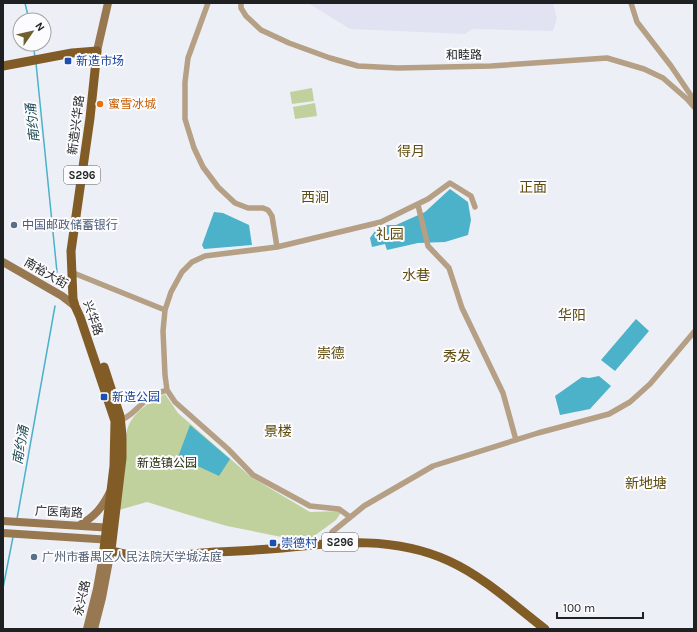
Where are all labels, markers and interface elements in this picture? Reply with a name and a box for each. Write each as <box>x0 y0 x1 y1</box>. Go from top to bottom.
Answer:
north arrow <box>12 12 52 52</box>
text: N <box>32 20 47 34</box>
street label: 和睦路 <box>446 48 482 62</box>
place label: 新造市场 <box>76 54 124 68</box>
marker: 新造市场 <box>63 56 73 66</box>
street label: 新造兴华路 <box>65 94 87 156</box>
place label: 蜜雪冰城 <box>108 97 156 111</box>
marker: 蜜雪冰城 <box>95 99 105 109</box>
water label: 南约涌 <box>23 101 42 143</box>
district label: 得月 <box>397 143 425 160</box>
road number: S296 <box>64 166 100 184</box>
district label: 正面 <box>519 179 547 196</box>
district label: 西涧 <box>301 189 329 206</box>
place label: 中国邮政储蓄银行 <box>22 218 118 232</box>
marker: 中国邮政储蓄银行 <box>9 220 19 230</box>
district label: 礼园 <box>376 226 404 243</box>
street label: 南裕大街 <box>22 255 70 291</box>
district label: 水巷 <box>402 267 430 284</box>
street label: 兴华路 <box>81 299 105 337</box>
district label: 华阳 <box>558 307 586 324</box>
district label: 崇德 <box>317 345 345 362</box>
district label: 秀发 <box>443 348 471 365</box>
place label: 新造公园 <box>112 390 160 404</box>
marker: 新造公园 <box>99 392 109 402</box>
water label: 南约涌 <box>10 423 32 466</box>
district label: 景楼 <box>264 423 292 440</box>
park label: 新造镇公园 <box>137 456 197 470</box>
district label: 新地塘 <box>625 475 667 492</box>
street label: 广医南路 <box>35 504 83 520</box>
road number: S296 <box>322 533 358 551</box>
place label: 崇德村 <box>281 536 318 550</box>
marker: 崇德村 <box>268 538 278 548</box>
place label: 广州市番禺区人民法院大学城法庭 <box>42 550 222 564</box>
marker: 广州市番禺区人民法院大学城法庭 <box>29 552 39 562</box>
street label: 永兴路 <box>71 579 93 617</box>
scale bar <box>557 594 643 620</box>
text: 100 m <box>563 601 595 615</box>

